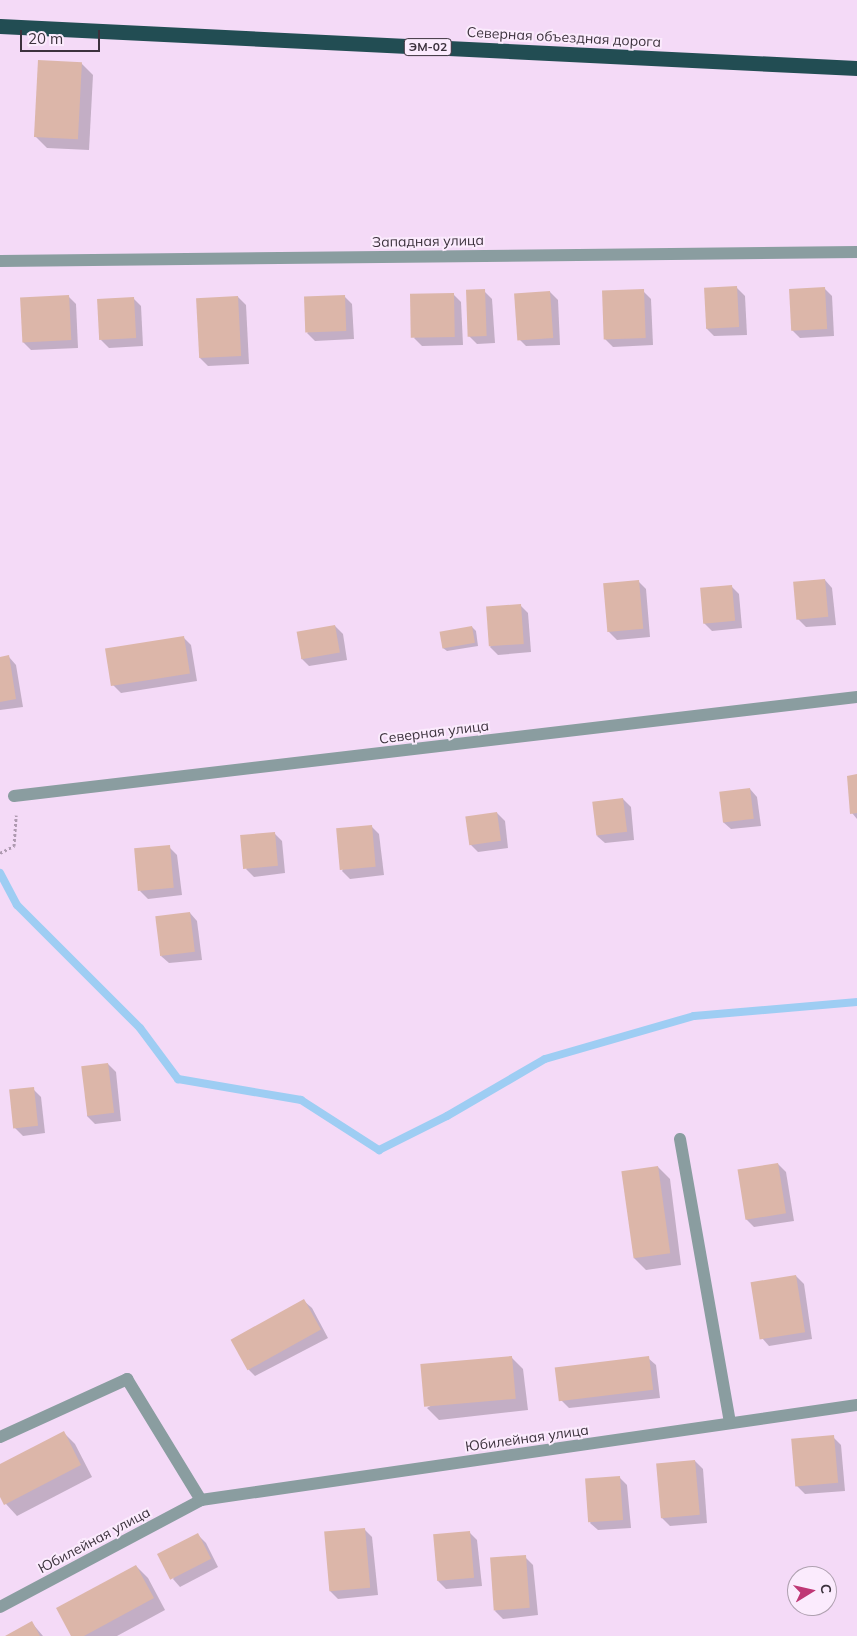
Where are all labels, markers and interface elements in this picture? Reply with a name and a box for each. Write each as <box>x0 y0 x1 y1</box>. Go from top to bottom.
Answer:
scale bar <box>22 20 102 52</box>
street label: Северная объездная дорога <box>466 24 662 50</box>
text: 20 m <box>28 29 63 48</box>
road number: ЭМ-02 <box>403 38 453 56</box>
street label: Западная улица <box>372 232 484 250</box>
street label: Северная улица <box>378 717 490 747</box>
street label: Юбилейная улица <box>464 1421 590 1455</box>
street label: Юбилейная улица <box>35 1503 153 1577</box>
north arrow <box>787 1566 837 1616</box>
text: С <box>816 1583 835 1595</box>

